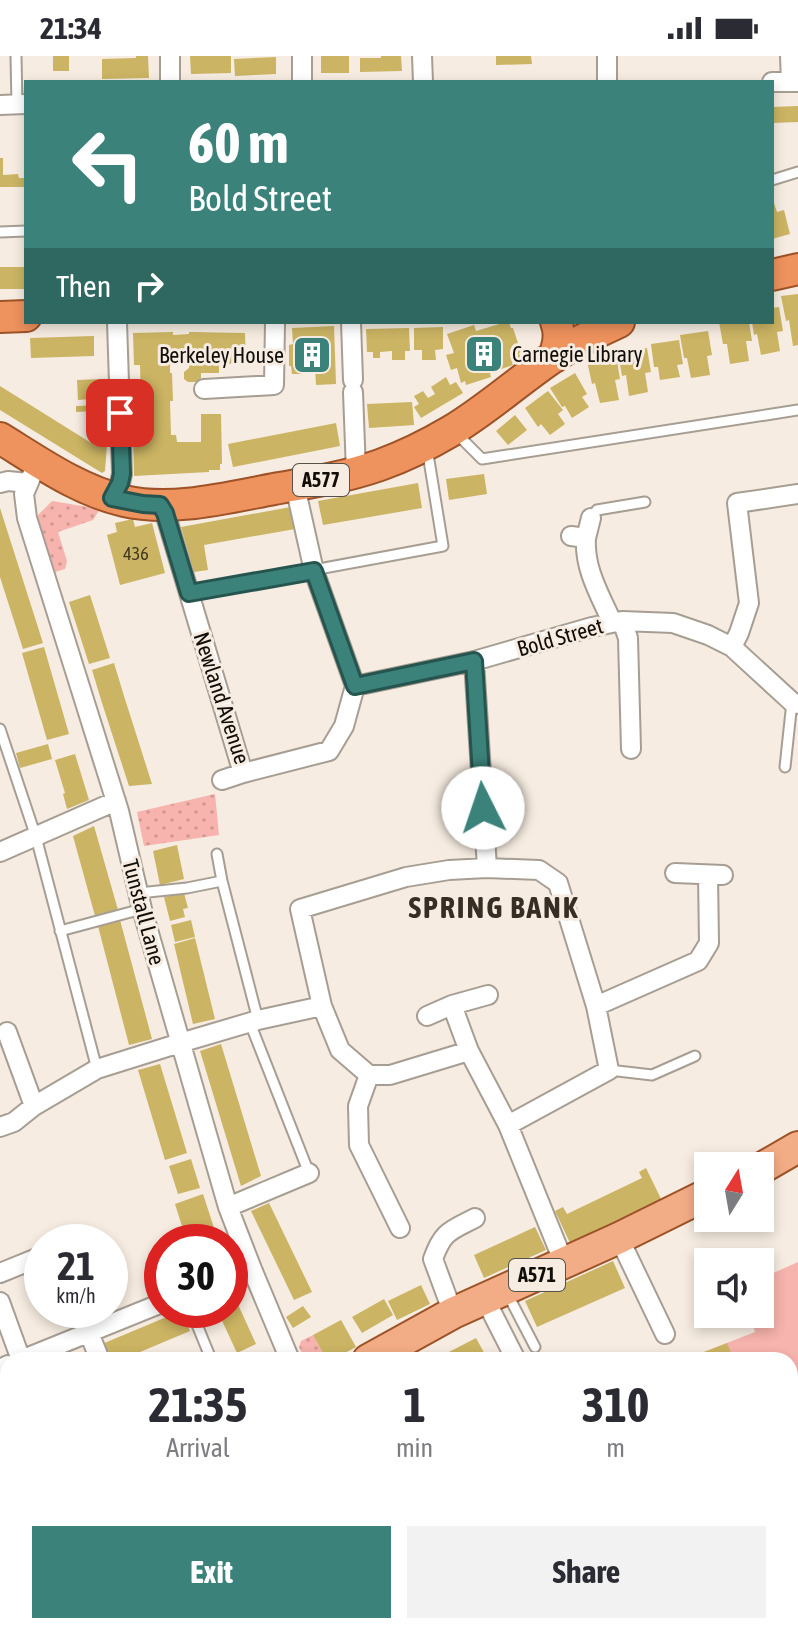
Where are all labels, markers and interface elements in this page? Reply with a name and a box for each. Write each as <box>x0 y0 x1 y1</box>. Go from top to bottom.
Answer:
text: 21:34 <box>40 11 102 45</box>
text: 60 m <box>188 111 289 175</box>
icon: left <box>56 112 160 216</box>
text: Bold Street <box>188 177 332 219</box>
icon: right <box>127 264 171 308</box>
text: Then <box>56 269 111 303</box>
building icon: Carnegie Library <box>463 333 505 375</box>
building icon: Berkeley House <box>291 334 333 376</box>
place label: Carnegie Library <box>512 341 643 367</box>
place label: Berkeley House <box>159 342 284 368</box>
pin <box>86 379 154 447</box>
icon: arrive <box>98 391 142 435</box>
road number: A577 <box>293 464 349 496</box>
house number: 436 <box>123 543 149 564</box>
street label: Bold Street <box>514 612 606 662</box>
street label: Newland Avenue <box>188 629 256 767</box>
position arrow <box>441 766 525 850</box>
street label: Tunstall Lane <box>117 856 171 968</box>
district label: SPRING BANK <box>409 890 579 924</box>
north arrow <box>694 1152 774 1232</box>
map controls <box>694 1152 774 1328</box>
speed limit sign: 30 <box>144 1224 248 1328</box>
text: 21 <box>57 1243 95 1288</box>
button: sound <box>694 1248 774 1328</box>
road number: A571 <box>509 1259 565 1291</box>
text: km/h <box>56 1284 96 1307</box>
text: 21:35 <box>149 1377 247 1432</box>
text: 1 <box>403 1377 426 1432</box>
text: 310 <box>582 1377 649 1432</box>
text: Arrival <box>166 1433 230 1463</box>
text: min <box>396 1433 433 1463</box>
text: m <box>606 1433 625 1463</box>
button: Exit <box>32 1526 391 1618</box>
button: Share <box>407 1526 766 1618</box>

